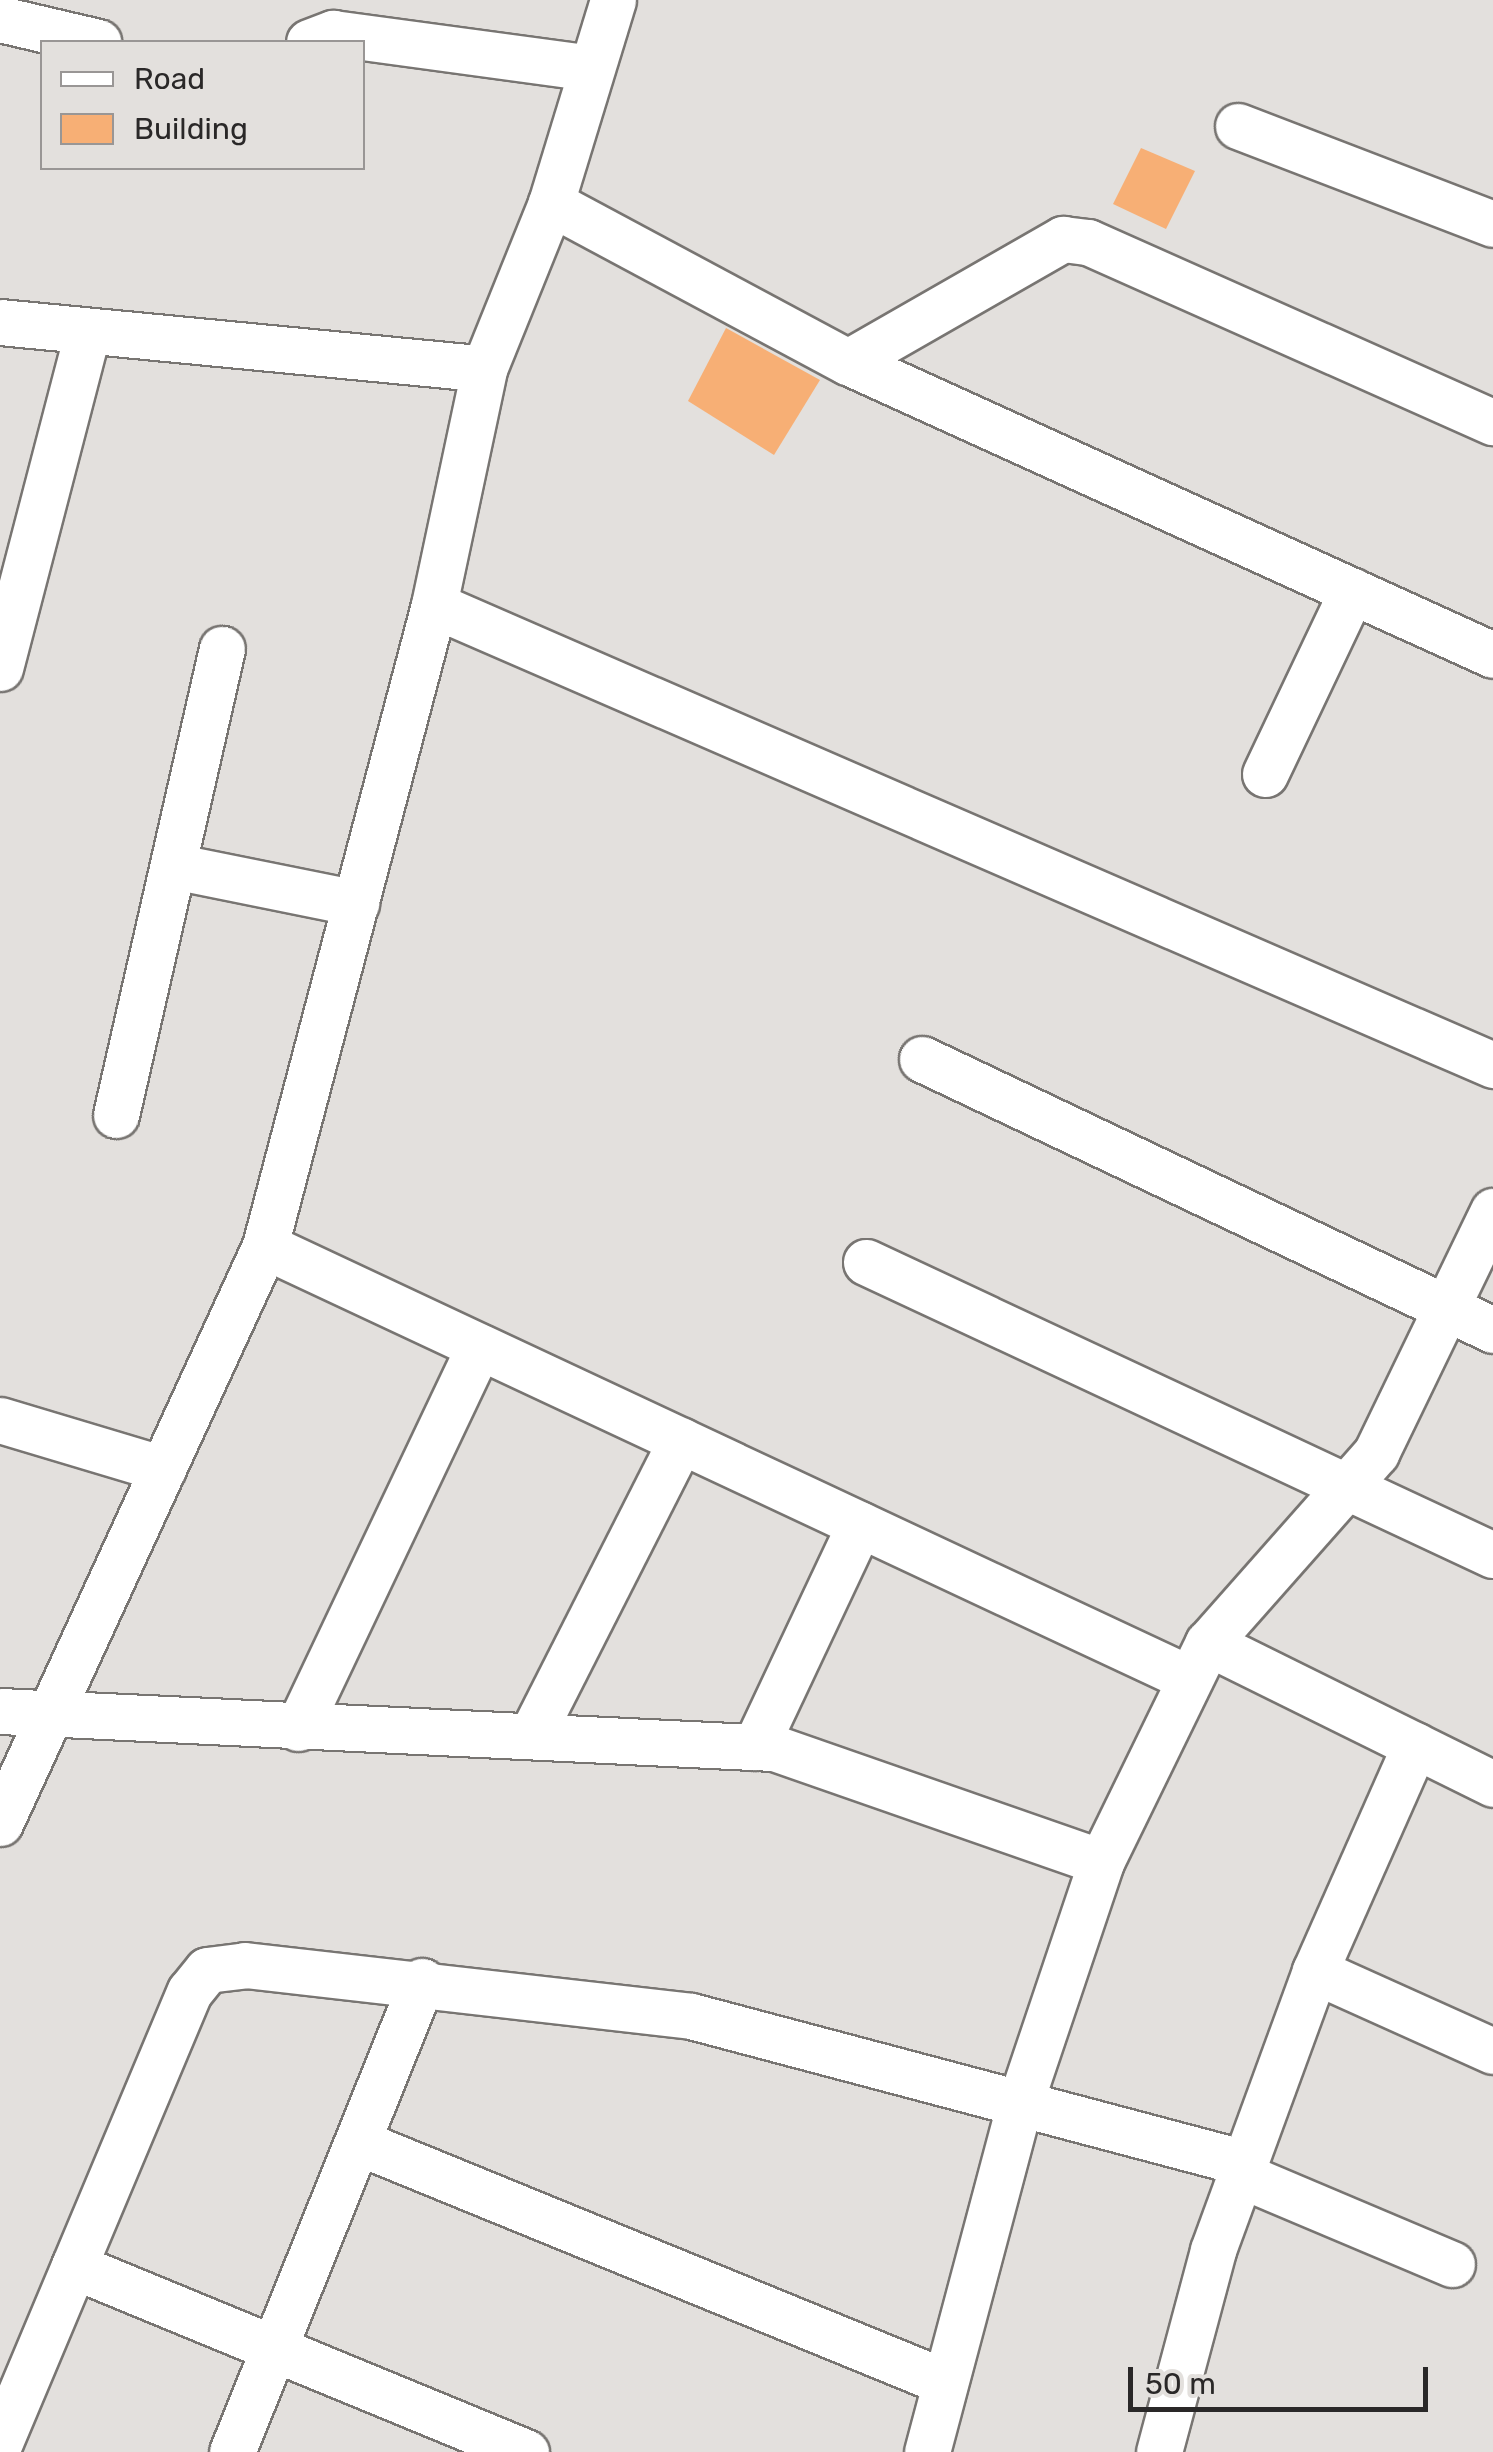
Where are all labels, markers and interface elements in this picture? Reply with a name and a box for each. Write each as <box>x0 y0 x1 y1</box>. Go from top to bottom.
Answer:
legend <box>40 40 365 170</box>
text: Road <box>134 61 205 97</box>
text: Building <box>134 111 248 147</box>
scale bar <box>1133 2347 1433 2409</box>
text: 50 m <box>1145 2366 1216 2402</box>

